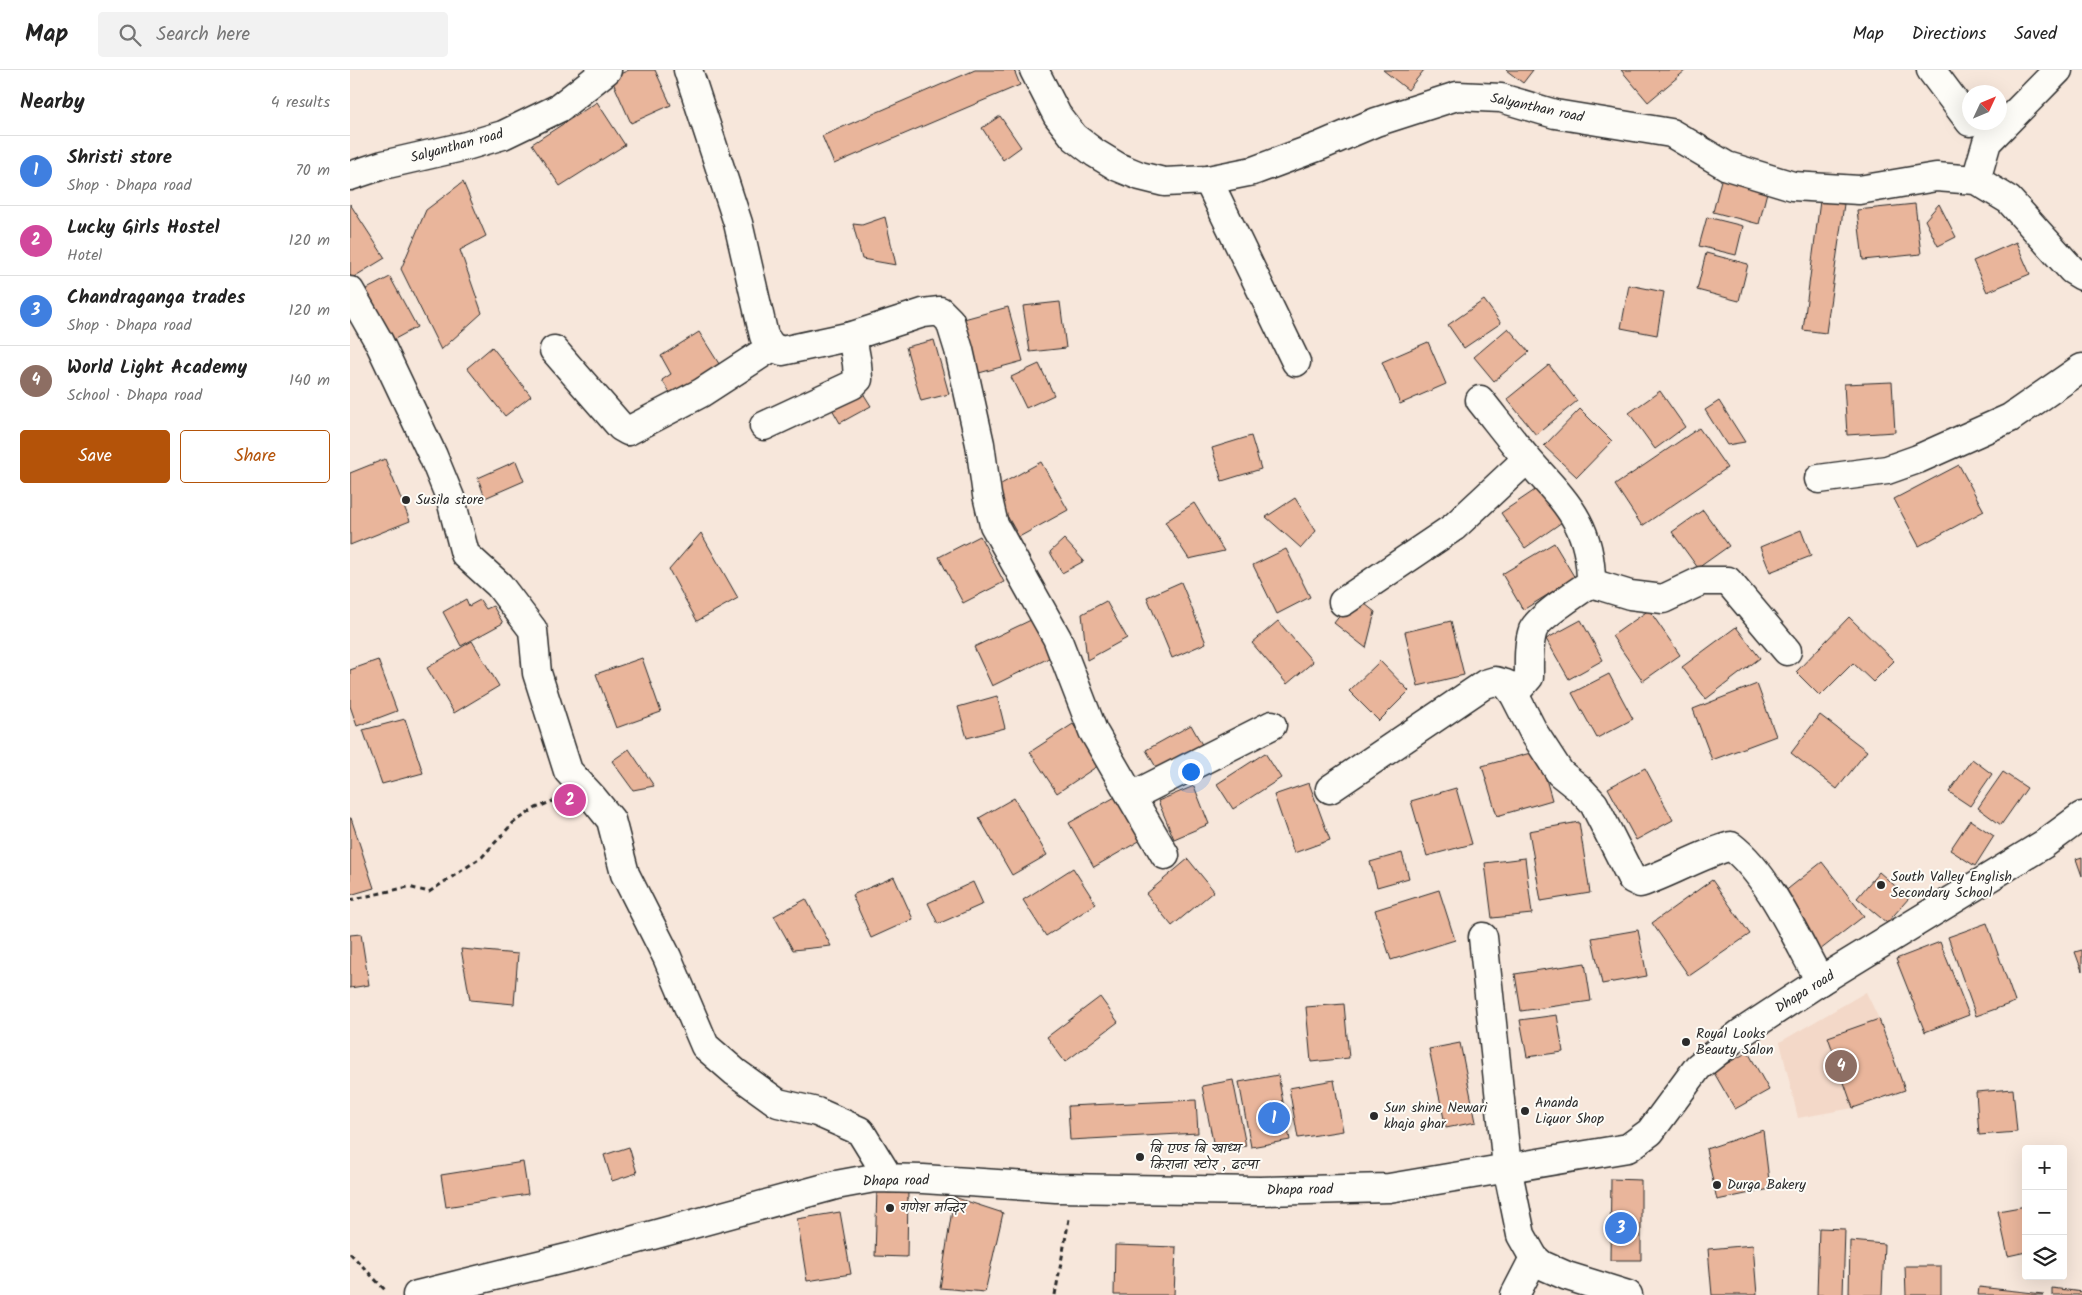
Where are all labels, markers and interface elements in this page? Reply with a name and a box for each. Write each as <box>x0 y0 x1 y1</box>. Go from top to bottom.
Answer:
search box <box>98 12 448 57</box>
text: Map <box>25 15 68 54</box>
text: Search here <box>156 20 250 50</box>
text: Map <box>1852 20 1884 49</box>
text: Directions <box>1912 20 1986 49</box>
text: Saved <box>2014 20 2057 49</box>
icon: search <box>116 21 144 49</box>
north arrow <box>1962 85 2007 130</box>
text: Nearby <box>20 86 85 119</box>
street label: Salyanthan road <box>1488 87 1587 129</box>
text: 4 results <box>271 90 330 115</box>
street label: Salyanthan road <box>408 123 507 169</box>
text: Shristi store <box>67 143 172 173</box>
text: 1 <box>34 158 38 183</box>
text: 70 m <box>295 158 330 183</box>
text: Shop · Dhapa road <box>67 173 192 198</box>
text: Lucky Girls Hostel <box>67 213 220 243</box>
text: 2 <box>31 228 41 253</box>
text: 120 m <box>289 228 330 253</box>
text: Hotel <box>67 243 102 268</box>
text: Chandraganga trades <box>67 283 245 313</box>
text: 3 <box>32 298 40 323</box>
text: 120 m <box>289 298 330 323</box>
text: Shop · Dhapa road <box>67 313 192 338</box>
text: World Light Academy <box>67 353 247 383</box>
text: 4 <box>32 368 40 393</box>
text: 140 m <box>289 368 330 393</box>
text: School · Dhapa road <box>67 383 202 408</box>
button: Save <box>20 430 170 483</box>
button: Share <box>180 430 330 483</box>
place label: Susila store <box>416 489 484 511</box>
marker: Susila store <box>400 494 412 506</box>
your location <box>1178 759 1204 785</box>
pin: 2 <box>554 781 586 819</box>
place label: South Valley English Secondary School <box>1891 866 2012 904</box>
marker: South Valley English Secondary School <box>1875 879 1887 891</box>
street label: Dhapa road <box>1771 965 1840 1019</box>
place label: Royal Looks Beauty Salon <box>1696 1023 1773 1061</box>
marker: Royal Looks Beauty Salon <box>1680 1036 1692 1048</box>
pin: 4 <box>1825 1047 1857 1085</box>
place label: Ananda Liquor Shop <box>1535 1092 1604 1130</box>
place label: Sun shine Newari khaja ghar <box>1384 1097 1488 1135</box>
pin: 1 <box>1258 1099 1290 1137</box>
marker: Ananda Liquor Shop <box>1519 1105 1531 1117</box>
marker: Sun shine Newari khaja ghar <box>1368 1110 1380 1122</box>
place label: बि एण्ड बि खाध्य किराना स्टोर , ढल्पा <box>1150 1138 1261 1176</box>
map controls <box>2022 1145 2067 1280</box>
button: + <box>2022 1145 2067 1190</box>
marker: बि एण्ड बि खाध्य किराना स्टोर , ढल्पा <box>1134 1151 1146 1163</box>
street label: Dhapa road <box>863 1169 930 1193</box>
place label: Durga Bakery <box>1727 1174 1806 1196</box>
street label: Dhapa road <box>1267 1178 1334 1202</box>
marker: Durga Bakery <box>1711 1179 1723 1191</box>
button: − <box>2022 1190 2067 1235</box>
place label: गणेश मन्दिर <box>900 1197 968 1219</box>
marker: गणेश मन्दिर <box>884 1202 896 1214</box>
pin: 3 <box>1605 1209 1637 1247</box>
button: layers <box>2022 1235 2067 1280</box>

